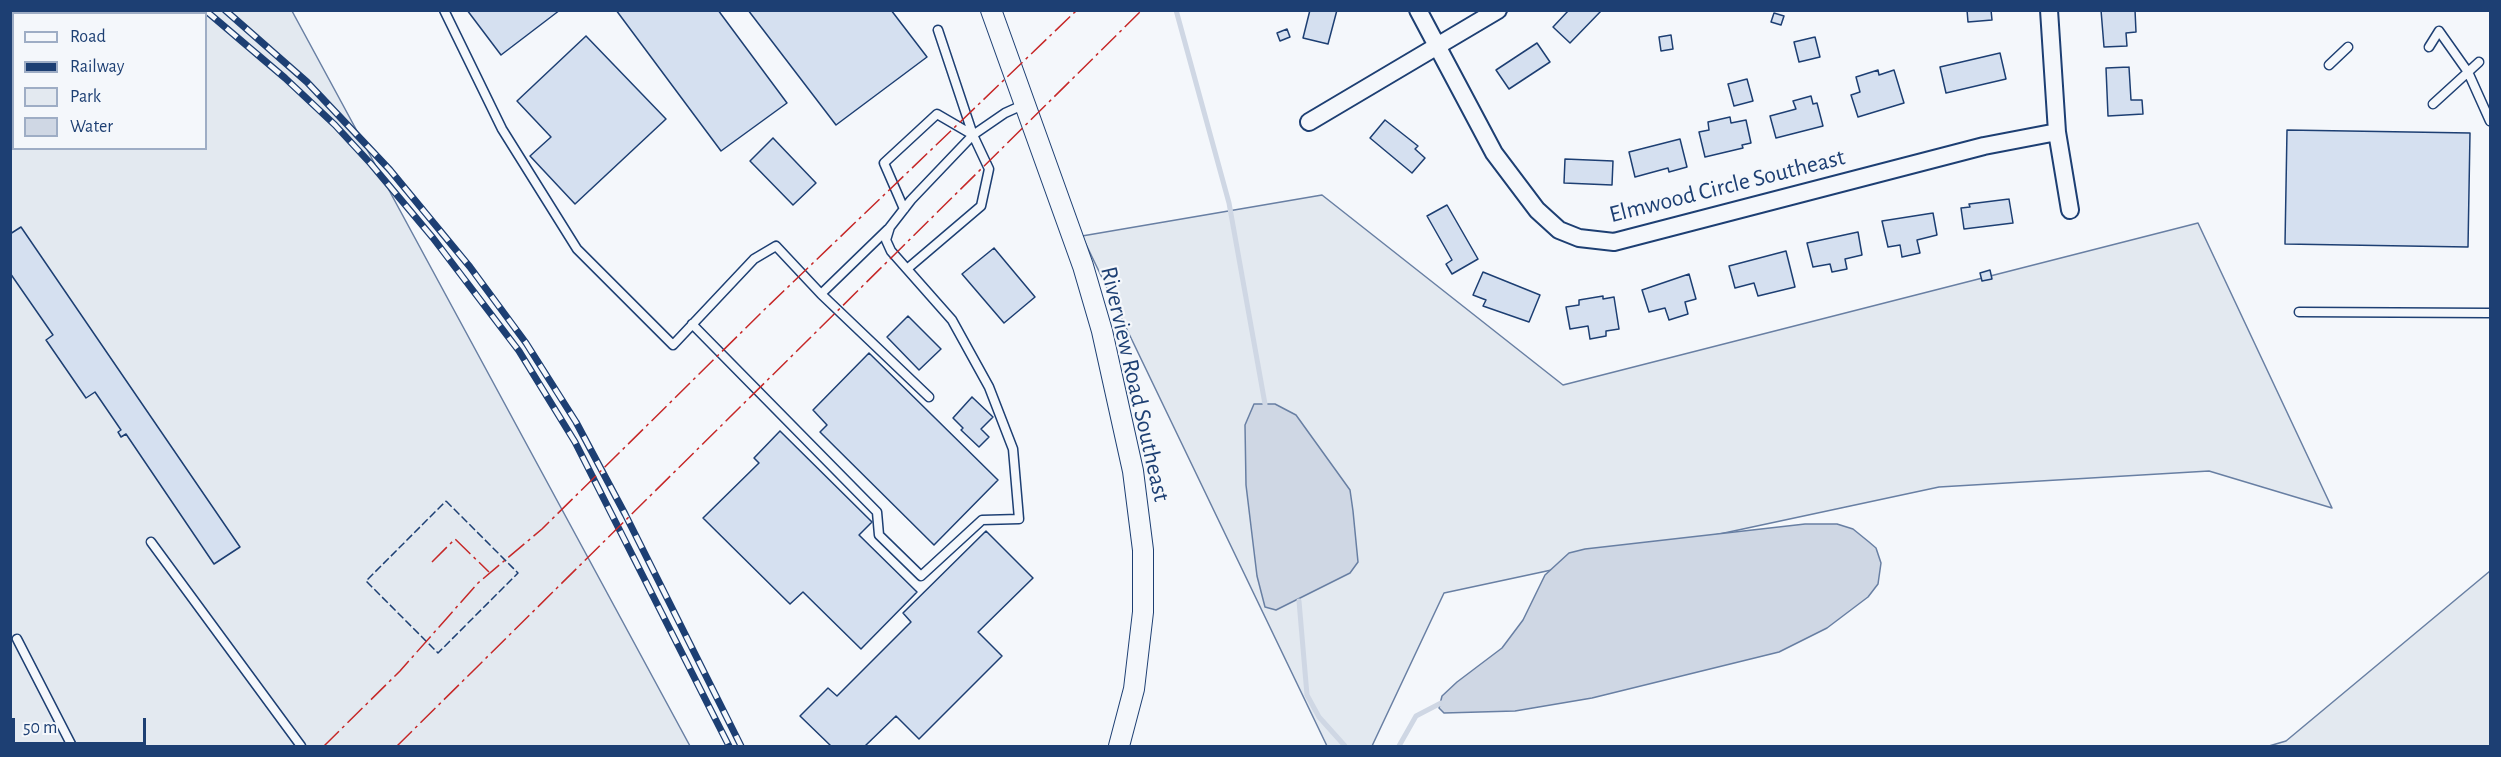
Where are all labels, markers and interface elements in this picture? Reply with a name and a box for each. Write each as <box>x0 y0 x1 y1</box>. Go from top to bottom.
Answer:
legend <box>12 12 207 150</box>
text: Road <box>70 28 106 46</box>
text: Railway <box>70 58 124 76</box>
text: Park <box>70 88 101 106</box>
text: Water <box>70 118 113 136</box>
street label: Elmwood Circle Southeast <box>1606 143 1848 229</box>
street label: Riverview Road Southeast <box>1094 264 1176 504</box>
scale bar <box>15 706 148 744</box>
text: 50 m <box>23 719 57 737</box>

